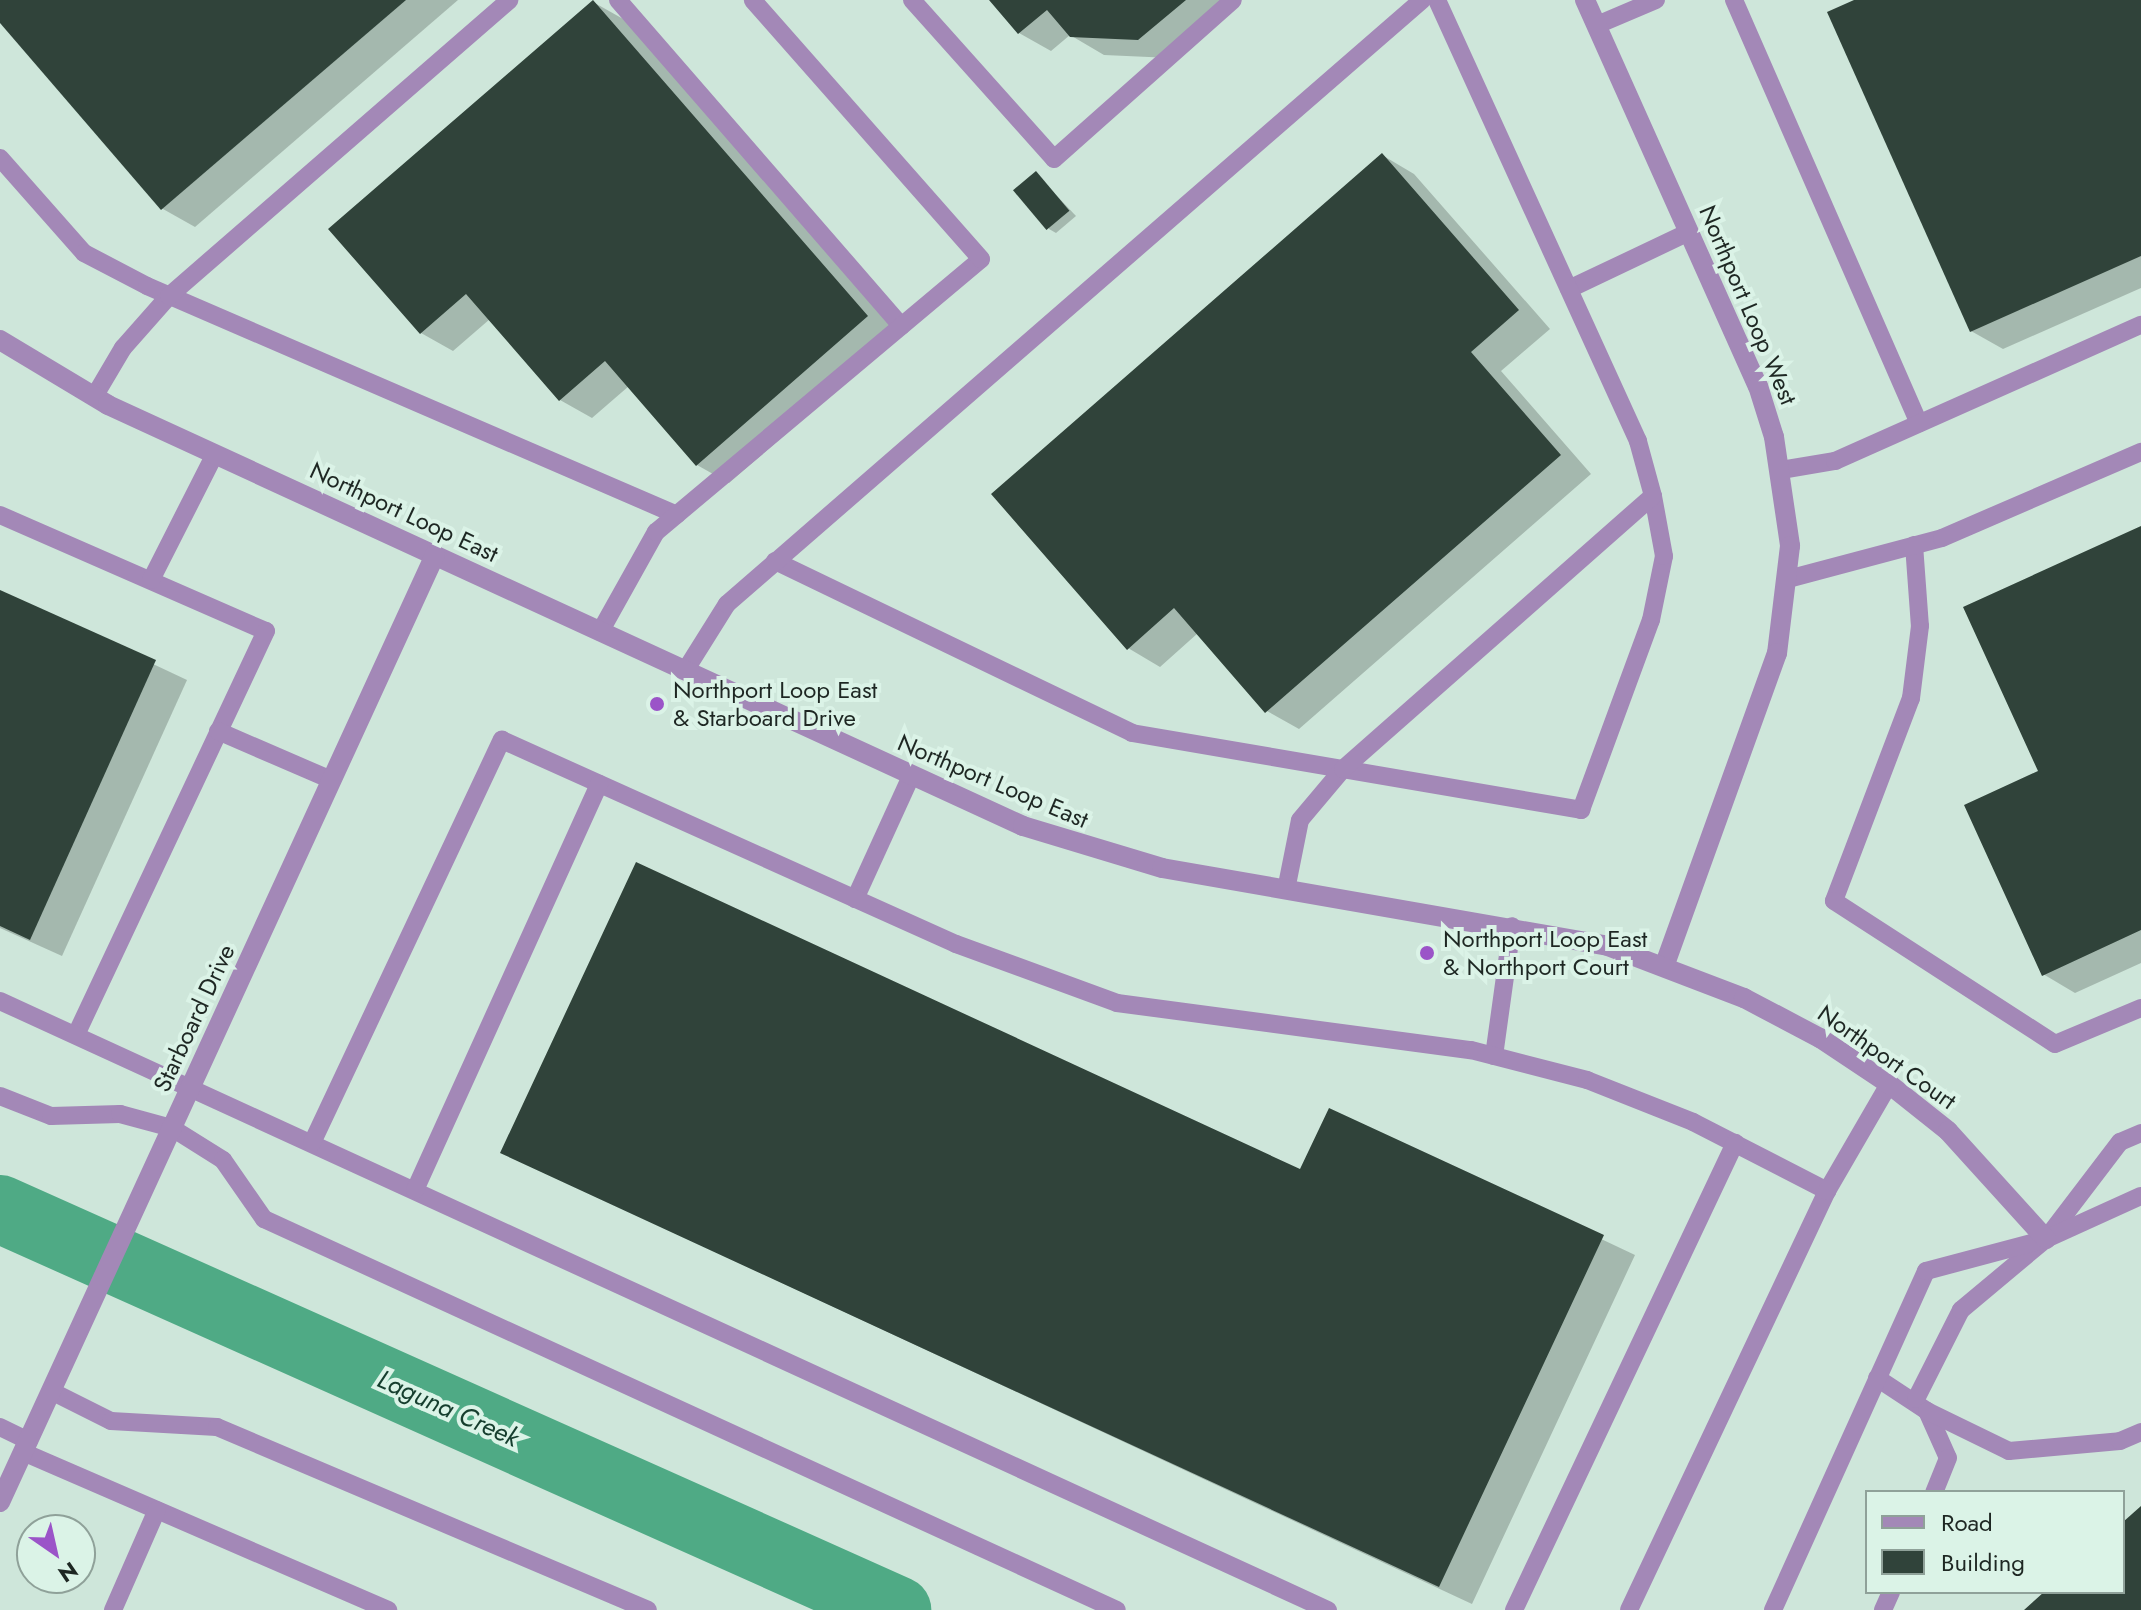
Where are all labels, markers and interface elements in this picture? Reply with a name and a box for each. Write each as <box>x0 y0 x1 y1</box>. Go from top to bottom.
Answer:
street label: Northport Loop West <box>1693 201 1803 409</box>
street label: Northport Loop East <box>305 456 503 568</box>
place label: Northport Loop East & Starboard Drive <box>673 676 877 732</box>
marker: Northport Loop East & Starboard Drive <box>648 695 666 713</box>
street label: Northport Loop East <box>893 728 1093 834</box>
place label: Northport Loop East & Northport Court <box>1443 925 1647 981</box>
street label: Starboard Drive <box>147 940 241 1096</box>
marker: Northport Loop East & Northport Court <box>1418 944 1436 962</box>
street label: Northport Court <box>1812 999 1962 1115</box>
water label: Laguna Creek <box>372 1364 524 1454</box>
legend <box>1865 1490 2125 1594</box>
text: Road <box>1941 1505 1993 1540</box>
north arrow <box>16 1514 96 1594</box>
text: Building <box>1941 1545 2025 1580</box>
text: N <box>52 1554 84 1590</box>

